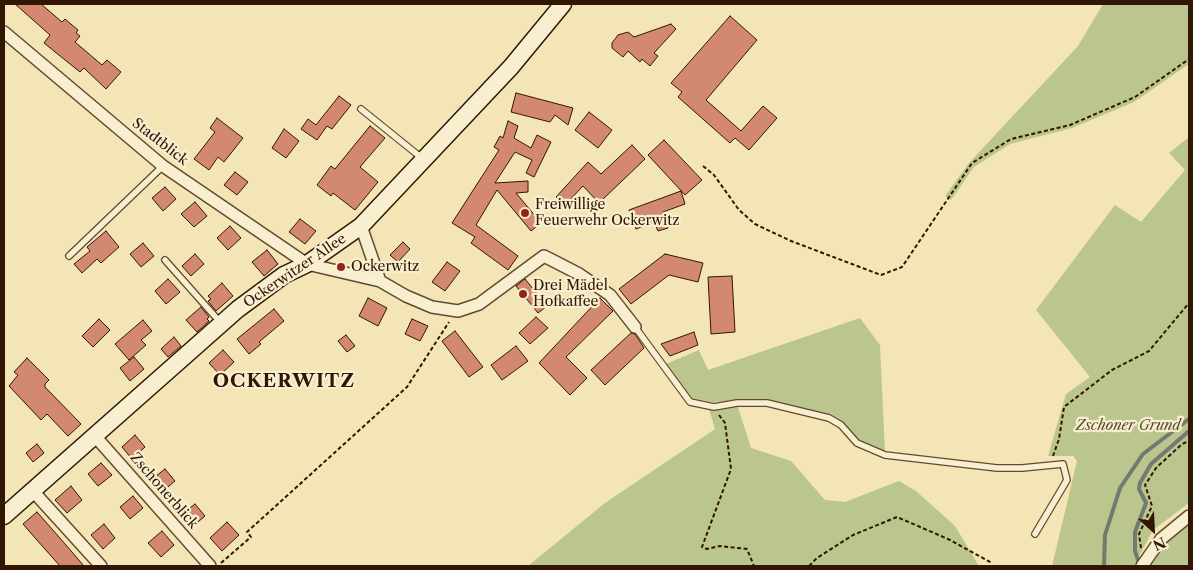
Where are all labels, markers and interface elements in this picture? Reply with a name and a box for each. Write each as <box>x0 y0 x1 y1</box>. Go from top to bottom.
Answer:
street label: Stadtblick <box>129 115 191 169</box>
place label: Freiwillige Feuerwehr Ockerwitz <box>535 197 679 230</box>
marker: Freiwillige Feuerwehr Ockerwitz <box>519 207 531 219</box>
street label: Ockerwitzer Allee <box>241 230 349 312</box>
place label: Ockerwitz <box>351 259 419 275</box>
marker: Ockerwitz <box>335 261 347 273</box>
place label: Drei Mädel Hofkaffee <box>533 278 608 310</box>
marker: Drei Mädel Hofkaffee <box>517 288 529 300</box>
district label: OCKERWITZ <box>212 371 356 393</box>
park label: Zschoner Grund <box>1075 418 1181 434</box>
street label: Zschonerblick <box>126 450 202 532</box>
north arrow <box>1128 505 1178 555</box>
text: N <box>1150 533 1169 554</box>

